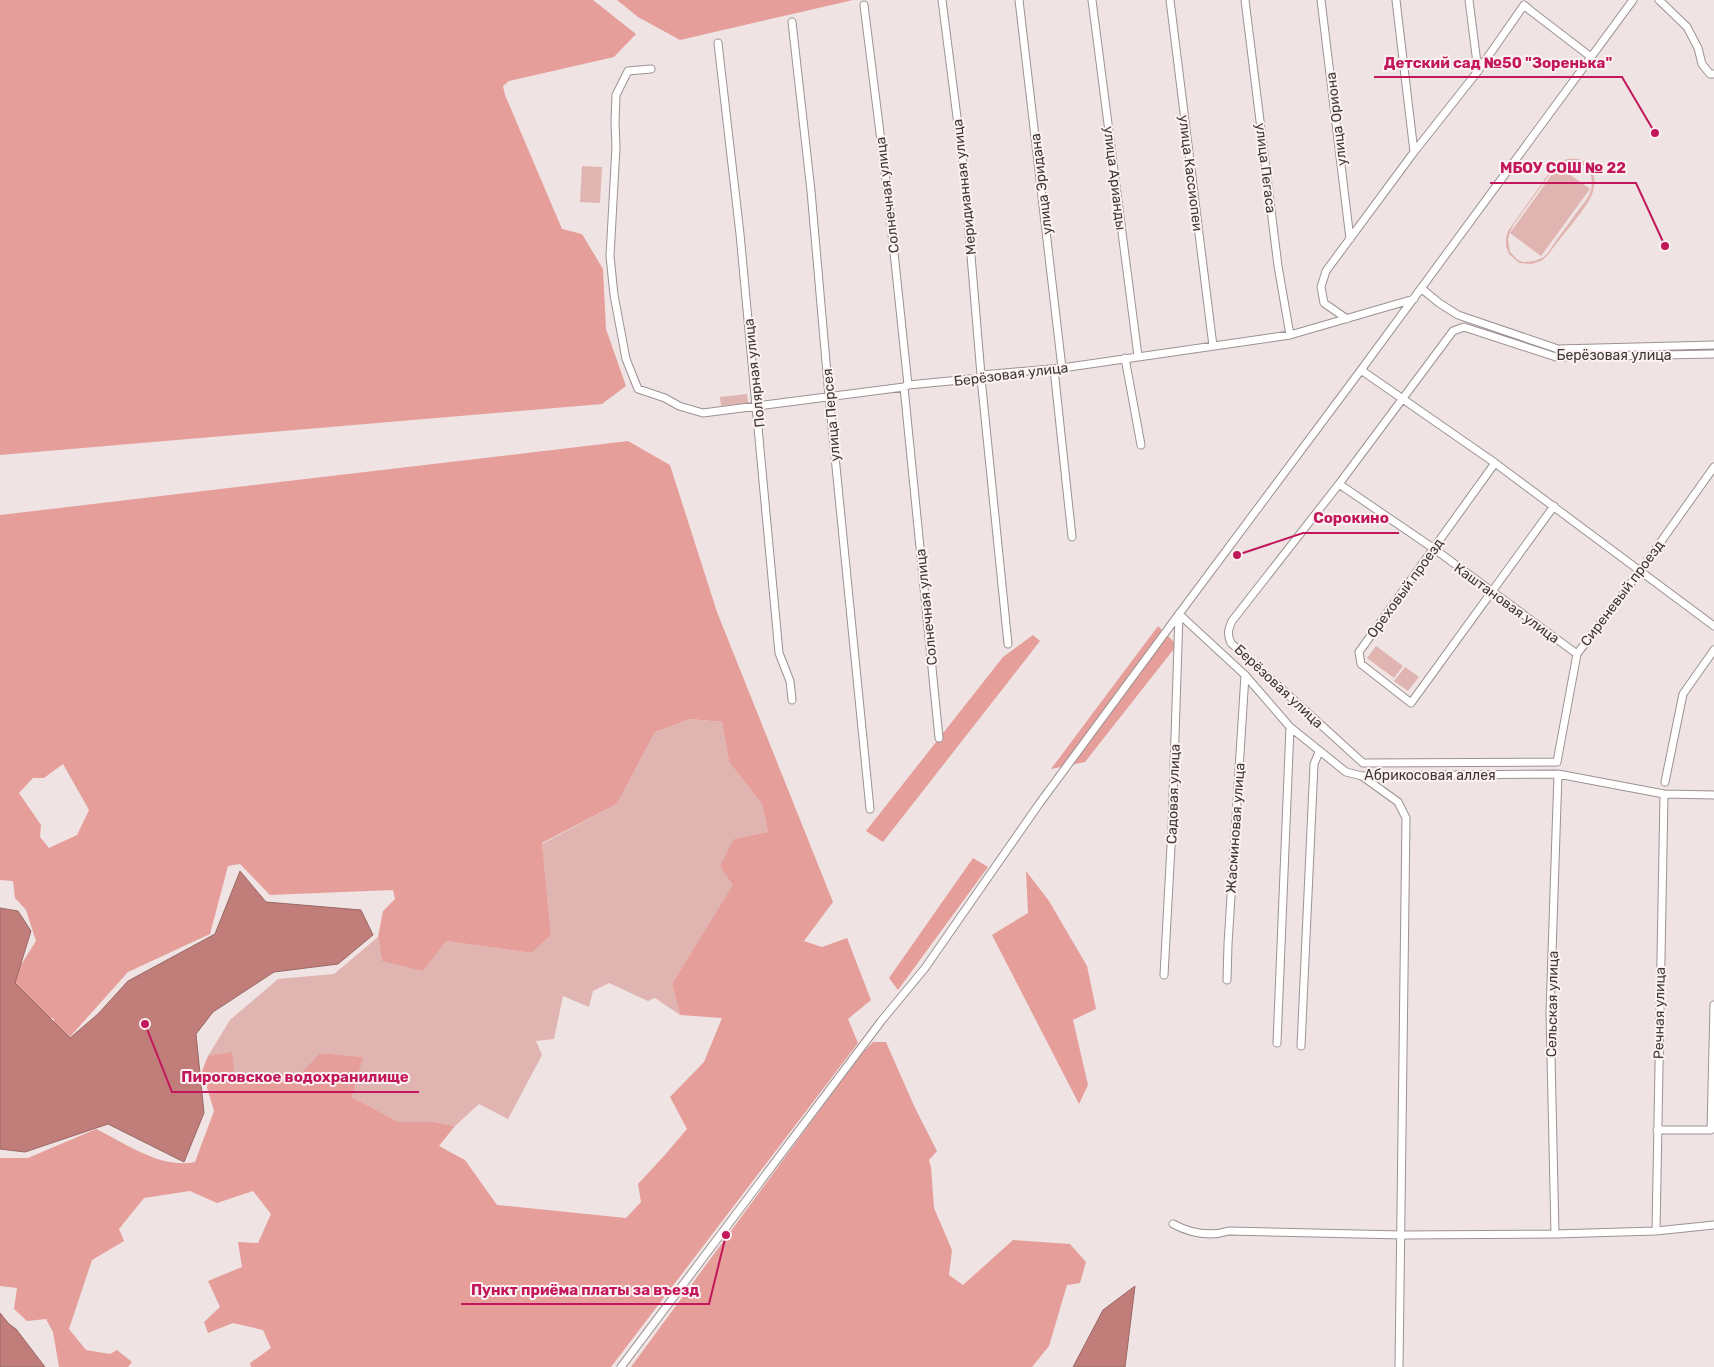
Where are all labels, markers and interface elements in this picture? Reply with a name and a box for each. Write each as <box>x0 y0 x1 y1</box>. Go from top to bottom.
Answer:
callout: Детский сад №50 "Зоренька" <box>1374 47 1622 77</box>
text: Детский сад №50 "Зоренька" <box>1384 54 1612 72</box>
street label: улица Ориона <box>1322 71 1351 167</box>
street label: улица Кассиопеи <box>1175 114 1206 232</box>
street label: Меридианная улица <box>949 118 980 256</box>
street label: улица Пегаса <box>1252 122 1279 214</box>
street label: улица Арианды <box>1100 125 1129 231</box>
street label: улица Эридана <box>1027 132 1056 236</box>
street label: Солнечная улица <box>872 136 903 254</box>
callout: МБОУ СОШ № 22 <box>1490 153 1636 183</box>
text: МБОУ СОШ № 22 <box>1500 159 1626 177</box>
street label: Полярная улица <box>740 318 769 428</box>
street label: Берёзовая улица <box>1556 347 1672 364</box>
street label: Берёзовая улица <box>953 359 1069 390</box>
street label: улица Персея <box>819 368 844 462</box>
callout: Сорокино <box>1303 503 1399 533</box>
text: Сорокино <box>1313 509 1389 527</box>
street label: Ореховый проезд <box>1364 535 1447 641</box>
street label: Сиреневый проезд <box>1577 537 1668 650</box>
street label: Солнечная улица <box>912 548 941 666</box>
street label: Каштановая улица <box>1451 559 1563 647</box>
street label: Берёзовая улица <box>1231 641 1327 732</box>
street label: Садовая улица <box>1163 744 1184 844</box>
street label: Жасминовая улица <box>1222 762 1249 894</box>
street label: Абрикосовая аллея <box>1364 767 1496 784</box>
street label: Сельская улица <box>1543 951 1562 1057</box>
street label: Речная улица <box>1650 967 1669 1059</box>
callout: Пироговское водохранилище <box>172 1062 419 1092</box>
text: Пироговское водохранилище <box>181 1068 409 1086</box>
callout: Пункт приёма платы за въезд <box>461 1274 709 1304</box>
text: Пункт приёма платы за въезд <box>471 1281 699 1299</box>

